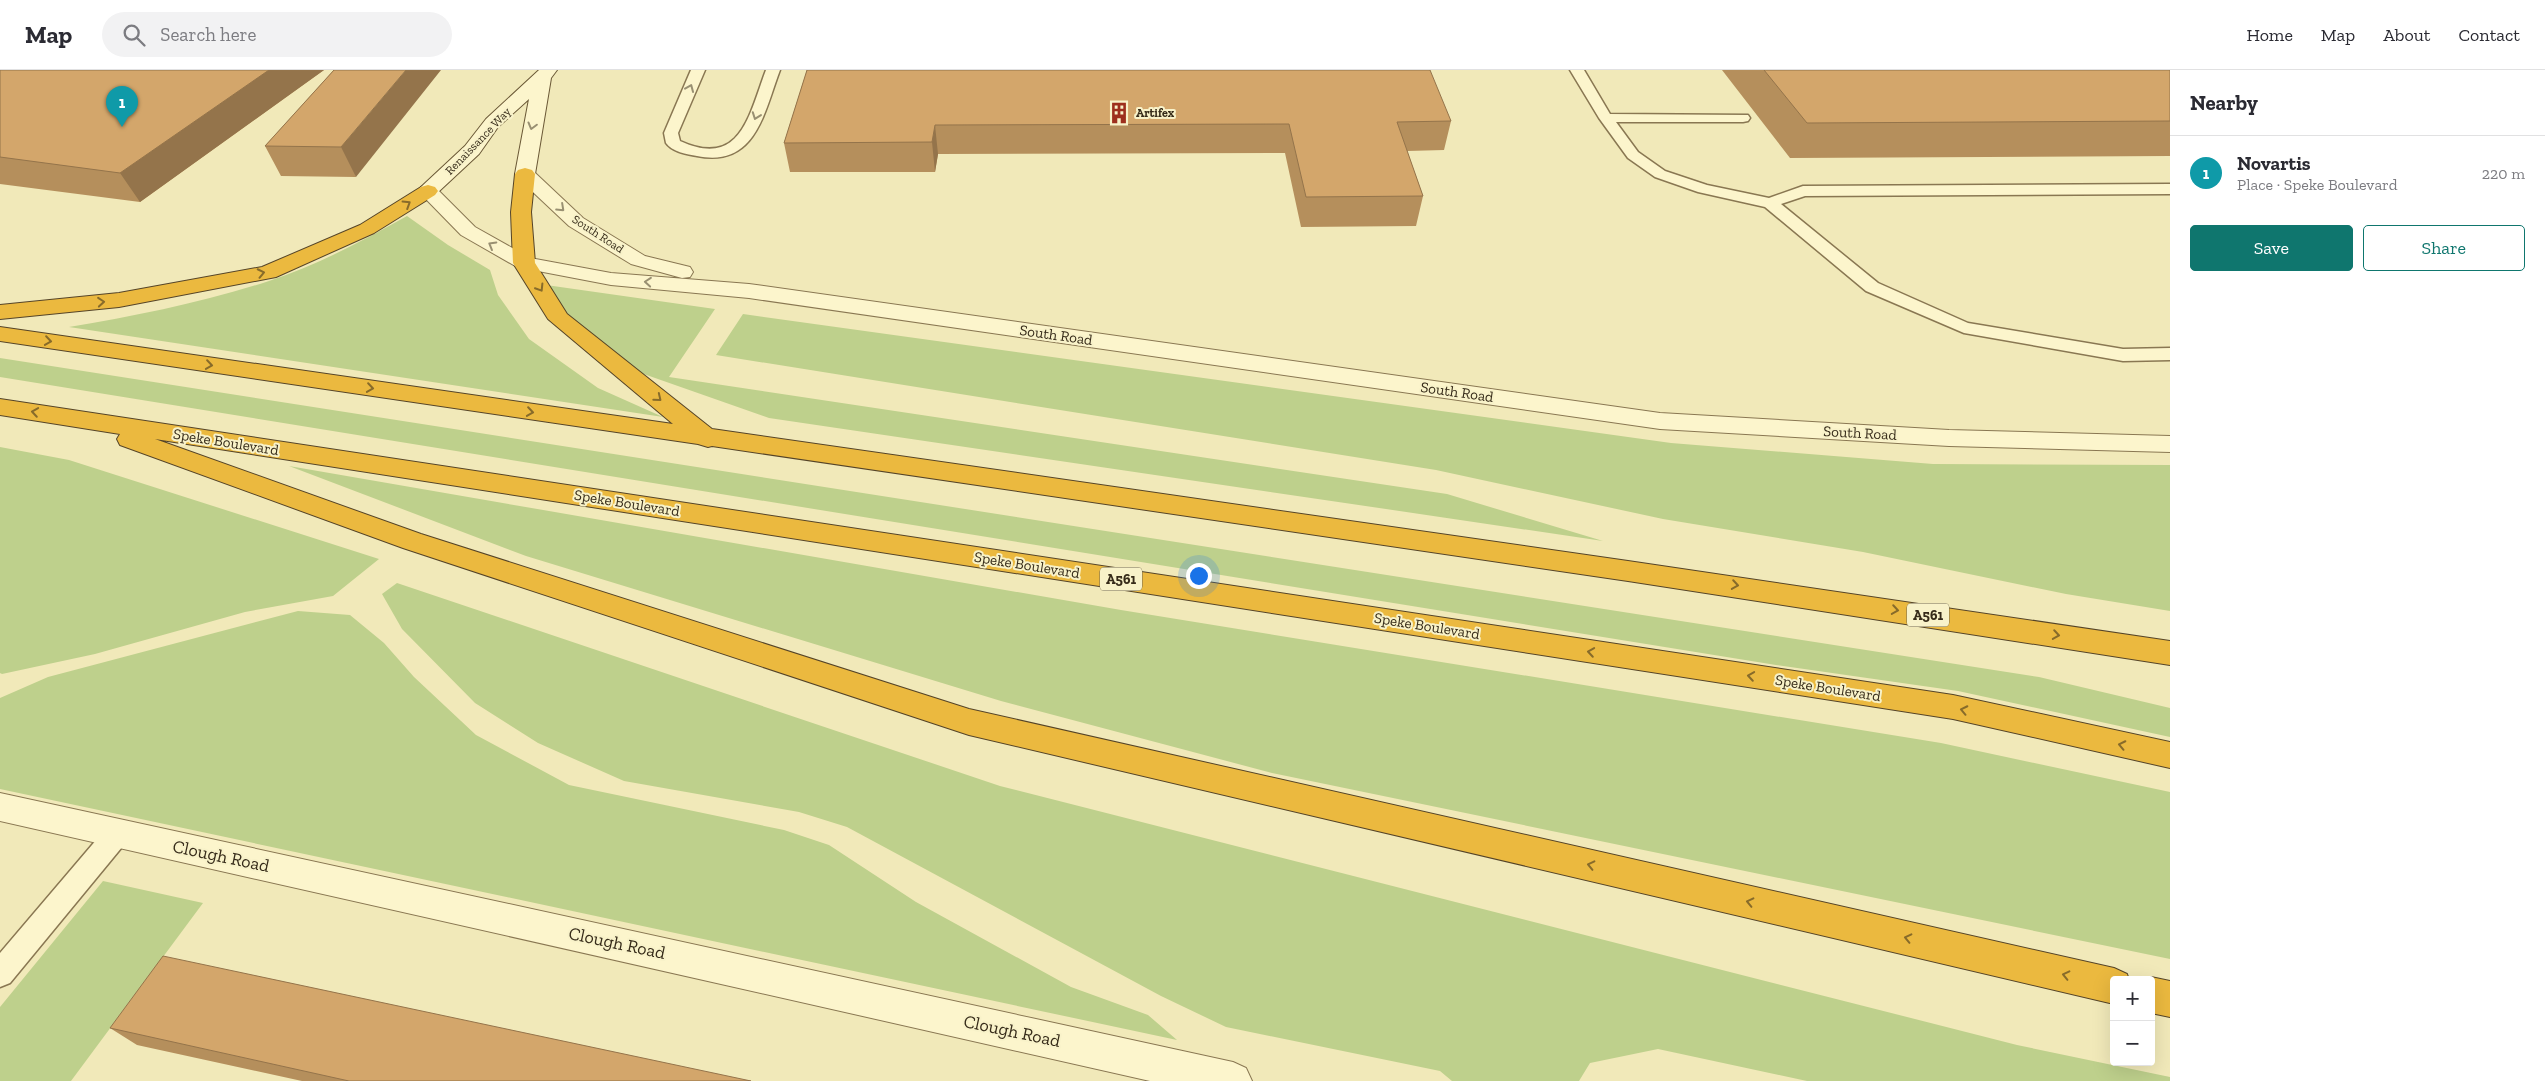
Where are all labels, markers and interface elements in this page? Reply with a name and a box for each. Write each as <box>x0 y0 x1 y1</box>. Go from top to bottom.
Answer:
search box <box>102 12 452 57</box>
text: Map <box>25 20 72 49</box>
icon: search <box>120 21 148 49</box>
text: Search here <box>160 23 257 46</box>
text: Home <box>2246 24 2293 46</box>
text: Map <box>2321 24 2355 46</box>
text: About <box>2383 24 2430 46</box>
text: Contact <box>2458 24 2520 46</box>
one-way arrow <box>684 84 695 93</box>
pin: 1 <box>106 86 138 127</box>
text: Nearby <box>2190 90 2258 115</box>
building icon: Artifex <box>1106 100 1132 126</box>
street label: Renaissance Way <box>442 104 514 178</box>
place label: Artifex <box>1136 106 1175 120</box>
one-way arrow <box>752 111 762 120</box>
one-way arrow <box>528 121 538 129</box>
text: Novartis <box>2237 152 2311 175</box>
text: 1 <box>2203 164 2209 183</box>
text: 220 m <box>2482 164 2525 183</box>
text: Place · Speke Boulevard <box>2237 175 2398 194</box>
one-way arrow <box>402 201 411 211</box>
one-way arrow <box>555 202 564 211</box>
street label: South Road <box>569 212 627 256</box>
button: Save <box>2190 225 2353 271</box>
button: Share <box>2363 225 2525 271</box>
one-way arrow <box>488 241 497 251</box>
one-way arrow <box>256 268 265 279</box>
one-way arrow <box>644 277 652 288</box>
one-way arrow <box>533 283 543 292</box>
one-way arrow <box>97 297 105 308</box>
street label: South Road <box>1018 321 1094 349</box>
one-way arrow <box>44 335 53 345</box>
one-way arrow <box>205 359 213 369</box>
street label: South Road <box>1419 378 1495 406</box>
one-way arrow <box>365 383 374 393</box>
one-way arrow <box>652 392 661 401</box>
one-way arrow <box>526 407 535 417</box>
one-way arrow <box>31 408 39 418</box>
street label: South Road <box>1823 422 1898 444</box>
street label: Speke Boulevard <box>172 425 281 459</box>
street label: Speke Boulevard <box>573 486 682 520</box>
street label: Speke Boulevard <box>973 548 1082 582</box>
your location <box>1186 563 1212 589</box>
road number: A561 <box>1100 568 1142 590</box>
one-way arrow <box>1730 580 1739 590</box>
road number: A561 <box>1907 604 1949 626</box>
one-way arrow <box>1891 605 1900 615</box>
street label: Speke Boulevard <box>1373 609 1482 643</box>
one-way arrow <box>2052 629 2060 640</box>
one-way arrow <box>1586 647 1595 657</box>
street label: Speke Boulevard <box>1774 671 1883 705</box>
one-way arrow <box>1747 672 1756 682</box>
one-way arrow <box>1959 705 1968 716</box>
one-way arrow <box>2118 740 2127 750</box>
street label: Clough Road <box>171 835 271 877</box>
one-way arrow <box>1587 860 1596 871</box>
one-way arrow <box>1745 897 1754 908</box>
street label: Clough Road <box>567 922 667 964</box>
one-way arrow <box>1903 933 1912 944</box>
one-way arrow <box>2062 970 2071 981</box>
map controls <box>2110 976 2155 1066</box>
button: + <box>2110 976 2155 1021</box>
street label: Clough Road <box>962 1010 1062 1052</box>
button: − <box>2110 1021 2155 1066</box>

